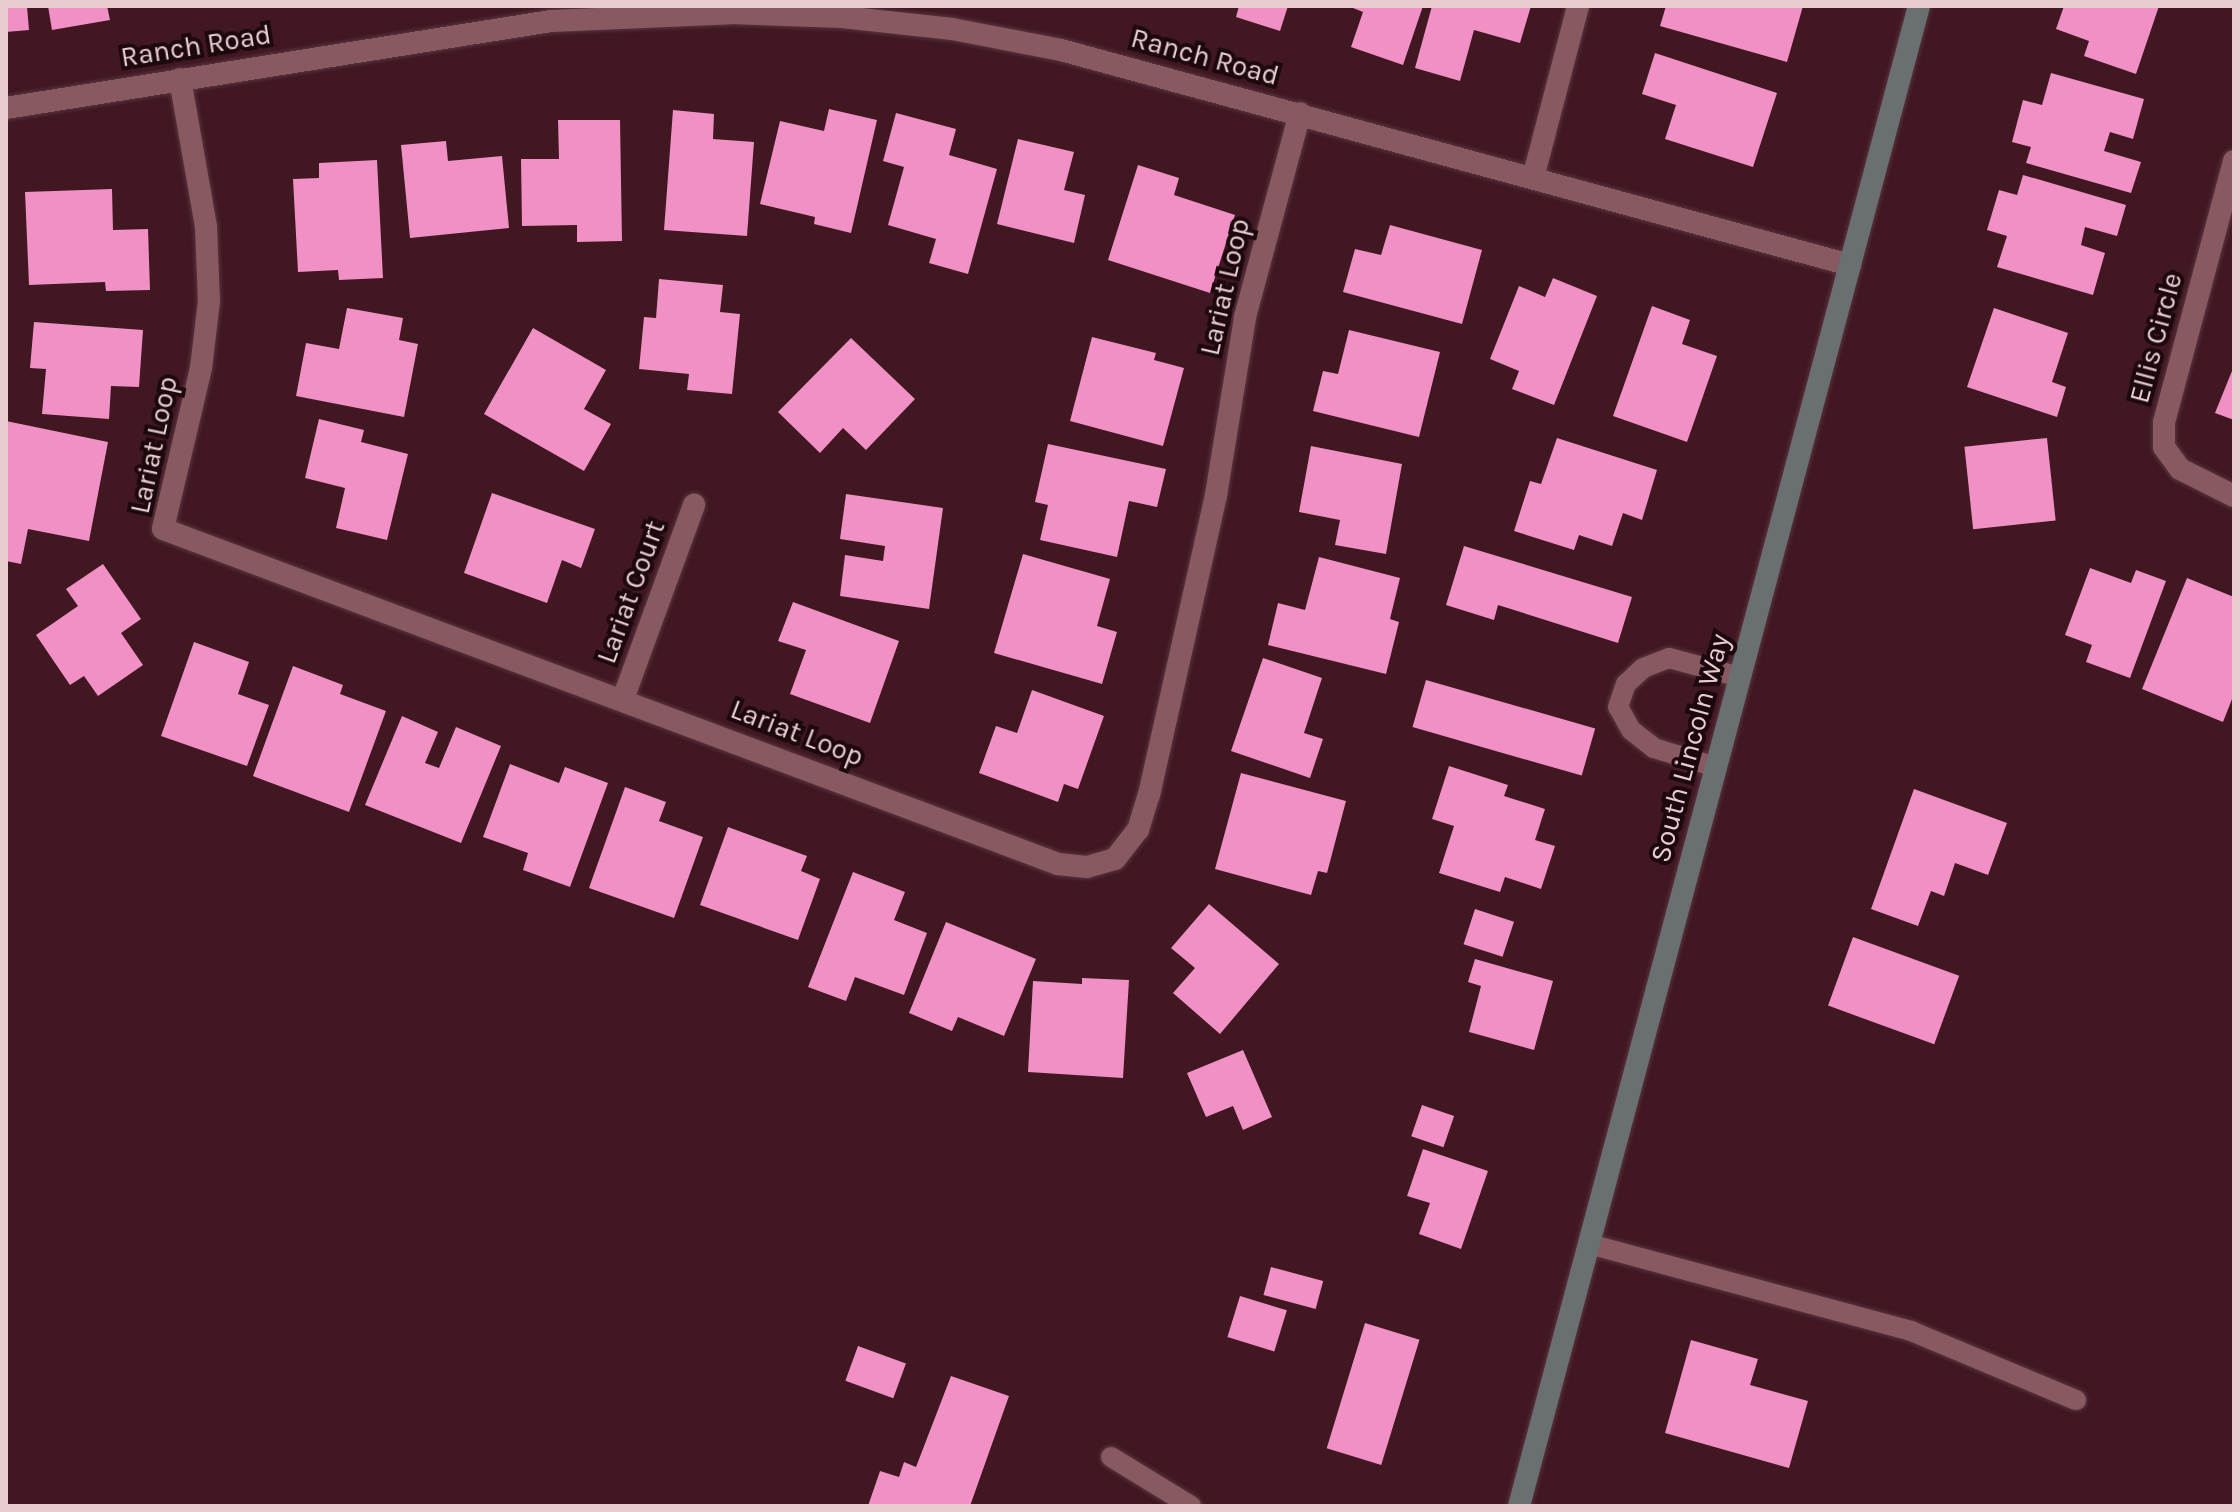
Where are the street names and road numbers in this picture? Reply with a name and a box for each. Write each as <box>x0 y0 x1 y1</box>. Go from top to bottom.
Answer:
street label: Ranch Road <box>118 18 274 74</box>
street label: Ranch Road <box>1127 21 1283 93</box>
street label: Lariat Loop <box>1193 215 1257 359</box>
street label: Ellis Circle <box>2123 269 2189 407</box>
street label: Lariat Loop <box>123 373 185 517</box>
street label: Lariat Court <box>590 516 672 668</box>
street label: South Lincoln Way <box>1643 630 1737 866</box>
street label: Lariat Loop <box>726 692 868 774</box>

